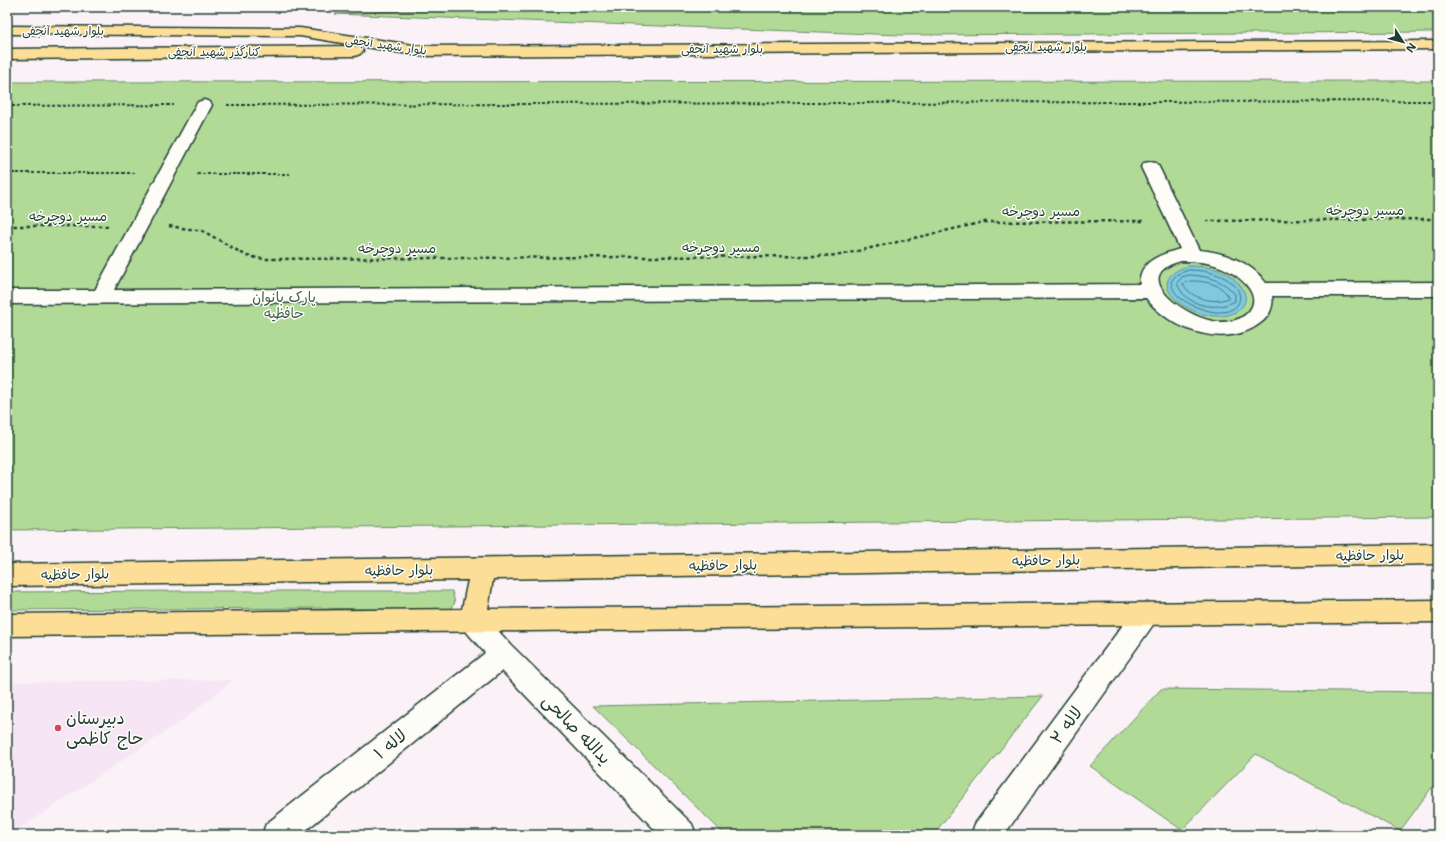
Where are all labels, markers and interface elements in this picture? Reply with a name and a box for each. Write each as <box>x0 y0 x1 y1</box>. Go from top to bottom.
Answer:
north arrow <box>1383 22 1423 62</box>
street label: بلوار شهید آنجفی <box>22 23 104 39</box>
street label: بلوار شهید آنجفی <box>344 31 428 59</box>
street label: بلوار شهید آنجفی <box>1005 39 1087 55</box>
text: N <box>1402 40 1419 56</box>
street label: بلوار شهید آنجفی <box>681 41 763 57</box>
street label: کنارگذر شهید آنجفی <box>168 44 260 60</box>
street label: مسیر دوچرخه <box>1326 201 1404 220</box>
street label: مسیر دوچرخه <box>1002 202 1080 221</box>
street label: مسیر دوچرخه <box>29 207 107 226</box>
street label: مسیر دوچرخه <box>682 238 760 257</box>
street label: مسیر دوچرخه <box>358 239 436 258</box>
park label: پارک بانوان حافظیه <box>252 288 316 322</box>
street label: بلوار حافظیه <box>1336 545 1404 565</box>
street label: بلوار حافظیه <box>1012 550 1080 570</box>
street label: بلوار حافظیه <box>689 555 757 575</box>
street label: بلوار حافظیه <box>365 560 433 580</box>
street label: بلوار حافظیه <box>41 564 109 584</box>
street label: یدالله صالحی <box>538 689 616 769</box>
street label: لاله ۲ <box>1045 702 1087 748</box>
place label: دبیرستان حاج کاظمی <box>66 707 144 750</box>
marker: دبیرستان حاج کاظمی <box>53 723 63 733</box>
street label: لاله ۱ <box>369 724 411 764</box>

